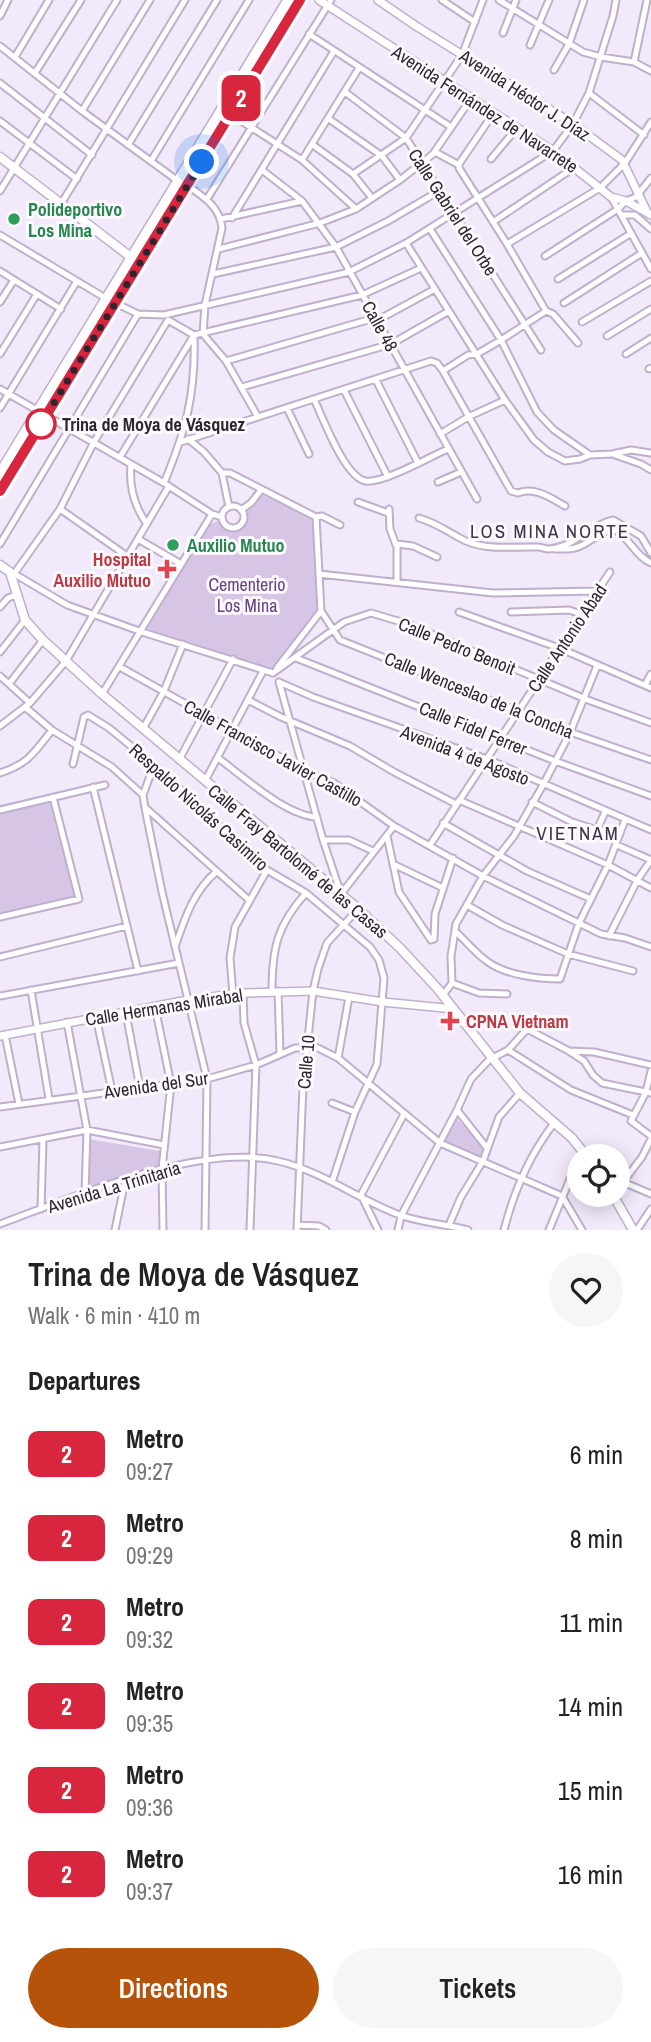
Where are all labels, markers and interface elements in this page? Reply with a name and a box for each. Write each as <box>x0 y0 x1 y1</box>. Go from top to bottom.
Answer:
street label: Avenida Fernández de Navarrete <box>386 39 583 179</box>
street label: Avenida Héctor J. Díaz <box>454 43 595 147</box>
line badge: 2 <box>218 75 264 121</box>
text: 2 <box>236 82 246 114</box>
your location <box>184 144 219 179</box>
street label: Calle Gabriel del Orbe <box>403 144 503 280</box>
place label: Polideportivo Los Mina <box>28 197 122 243</box>
marker: Polideportivo Los Mina <box>6 211 22 227</box>
street label: Calle 48 <box>356 296 404 356</box>
marker: Trina de Moya de Vásquez <box>26 409 56 439</box>
place label: Trina de Moya de Vásquez <box>62 412 246 437</box>
district label: LOS MINA NORTE <box>470 518 630 544</box>
place label: Auxilio Mutuo <box>187 533 285 558</box>
marker: Auxilio Mutuo <box>165 537 181 553</box>
place label: Hospital Auxilio Mutuo <box>53 547 151 593</box>
marker: Hospital Auxilio Mutuo <box>157 559 177 579</box>
park label: Cementerio Los Mina <box>208 572 286 618</box>
street label: Calle Antonio Abad <box>522 579 612 697</box>
street label: Calle Pedro Benoit <box>395 611 519 681</box>
street label: Calle Wenceslao de la Concha <box>381 646 577 744</box>
street label: Calle Francisco Javier Castillo <box>179 694 367 812</box>
street label: Calle Fidel Ferrer <box>415 695 531 761</box>
street label: Avenida 4 de Agosto <box>396 719 533 791</box>
street label: Respaldo Nicolás Casimiro <box>124 738 274 876</box>
street label: Calle Fray Bartolomé de las Casas <box>203 778 393 944</box>
district label: VIETNAM <box>536 820 620 846</box>
street label: Calle Hermanas Mirabal <box>83 982 245 1032</box>
place label: CPNA Vietnam <box>466 1009 569 1034</box>
marker: CPNA Vietnam <box>440 1011 460 1031</box>
street label: Calle 10 <box>291 1034 321 1090</box>
street label: Avenida del Sur <box>101 1065 210 1105</box>
map controls <box>567 1144 630 1207</box>
button: locate <box>567 1144 630 1207</box>
street label: Avenida La Trinitaria <box>44 1155 183 1219</box>
text: Trina de Moya de Vásquez <box>28 1252 359 1296</box>
button: heart <box>549 1253 623 1327</box>
text: Walk · 6 min · 410 m <box>28 1300 200 1331</box>
text: Departures <box>28 1363 141 1398</box>
text: Metro <box>126 1421 184 1456</box>
text: 6 min <box>570 1437 623 1472</box>
text: 2 <box>61 1438 72 1470</box>
text: 09:27 <box>126 1456 173 1487</box>
text: Metro <box>126 1505 184 1540</box>
text: 8 min <box>570 1521 623 1556</box>
text: 2 <box>61 1522 72 1554</box>
text: 09:29 <box>126 1540 173 1571</box>
text: Metro <box>126 1589 184 1624</box>
text: 11 min <box>559 1605 623 1640</box>
text: 2 <box>61 1606 72 1638</box>
text: 09:32 <box>126 1624 173 1655</box>
text: Metro <box>126 1673 184 1708</box>
text: 14 min <box>558 1689 623 1724</box>
text: 2 <box>61 1690 72 1722</box>
text: 09:35 <box>126 1708 173 1739</box>
text: Metro <box>126 1757 184 1792</box>
text: 15 min <box>558 1773 623 1808</box>
text: 2 <box>61 1774 72 1806</box>
text: 09:36 <box>126 1792 173 1823</box>
text: Metro <box>126 1841 184 1876</box>
text: 16 min <box>558 1857 623 1892</box>
text: 2 <box>61 1858 72 1890</box>
text: 09:37 <box>126 1876 173 1907</box>
button: Directions <box>28 1948 319 2028</box>
button: Tickets <box>333 1948 623 2028</box>

